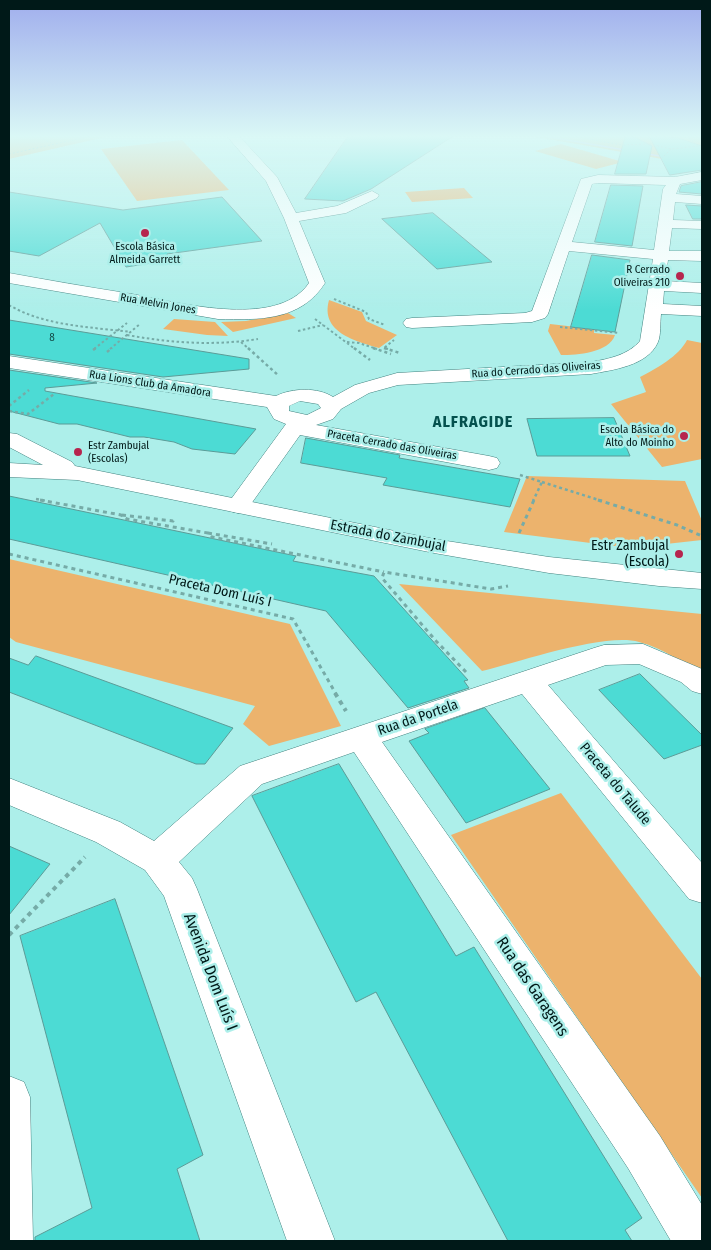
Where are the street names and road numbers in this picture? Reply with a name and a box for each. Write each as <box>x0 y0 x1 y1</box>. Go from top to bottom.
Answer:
street label: Rua Melvin Jones <box>119 291 197 317</box>
street label: Rua do Cerrado das Oliveiras <box>471 359 601 381</box>
street label: Rua Lions Club da Amadora <box>88 368 212 400</box>
street label: Praceta Cerrado das Oliveiras <box>326 427 458 463</box>
street label: Estrada do Zambujal <box>329 517 447 555</box>
street label: Praceta Dom Luís I <box>167 571 273 611</box>
street label: Rua da Portela <box>376 696 460 740</box>
street label: Praceta do Talude <box>576 740 654 828</box>
street label: Avenida Dom Luís I <box>179 911 241 1033</box>
street label: Rua das Garagens <box>492 934 572 1040</box>

